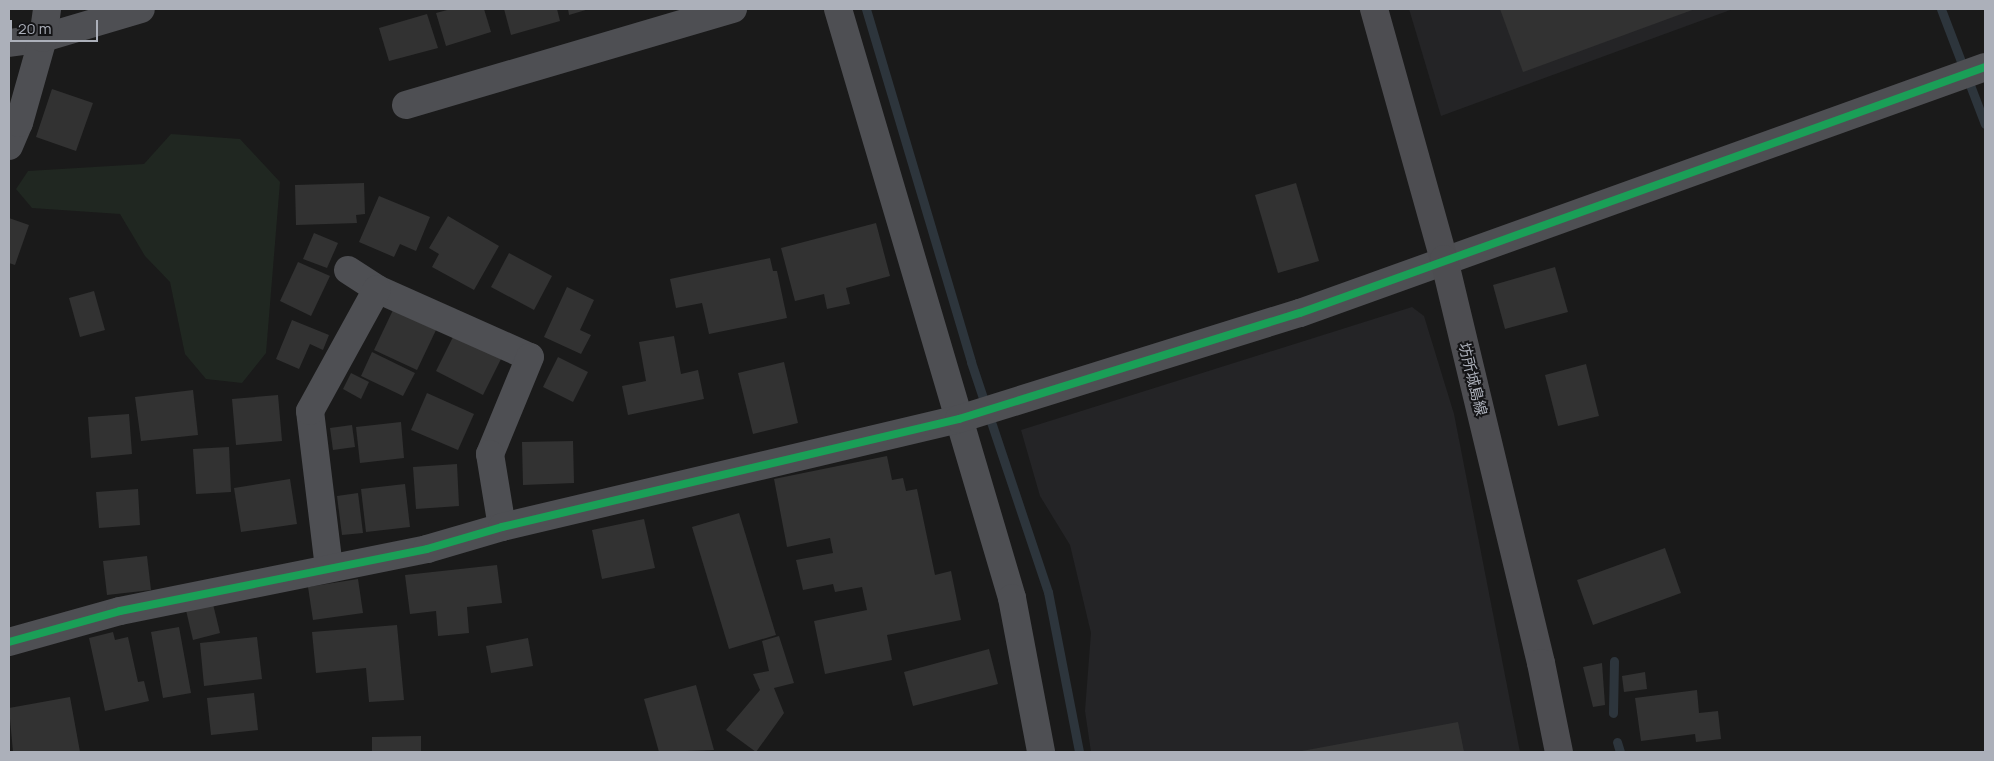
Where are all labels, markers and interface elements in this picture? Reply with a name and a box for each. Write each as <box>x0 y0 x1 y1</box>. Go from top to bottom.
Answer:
scale bar <box>12 10 100 42</box>
text: 20 m <box>18 18 51 39</box>
street label: 坊所城島線 <box>1455 340 1491 418</box>

